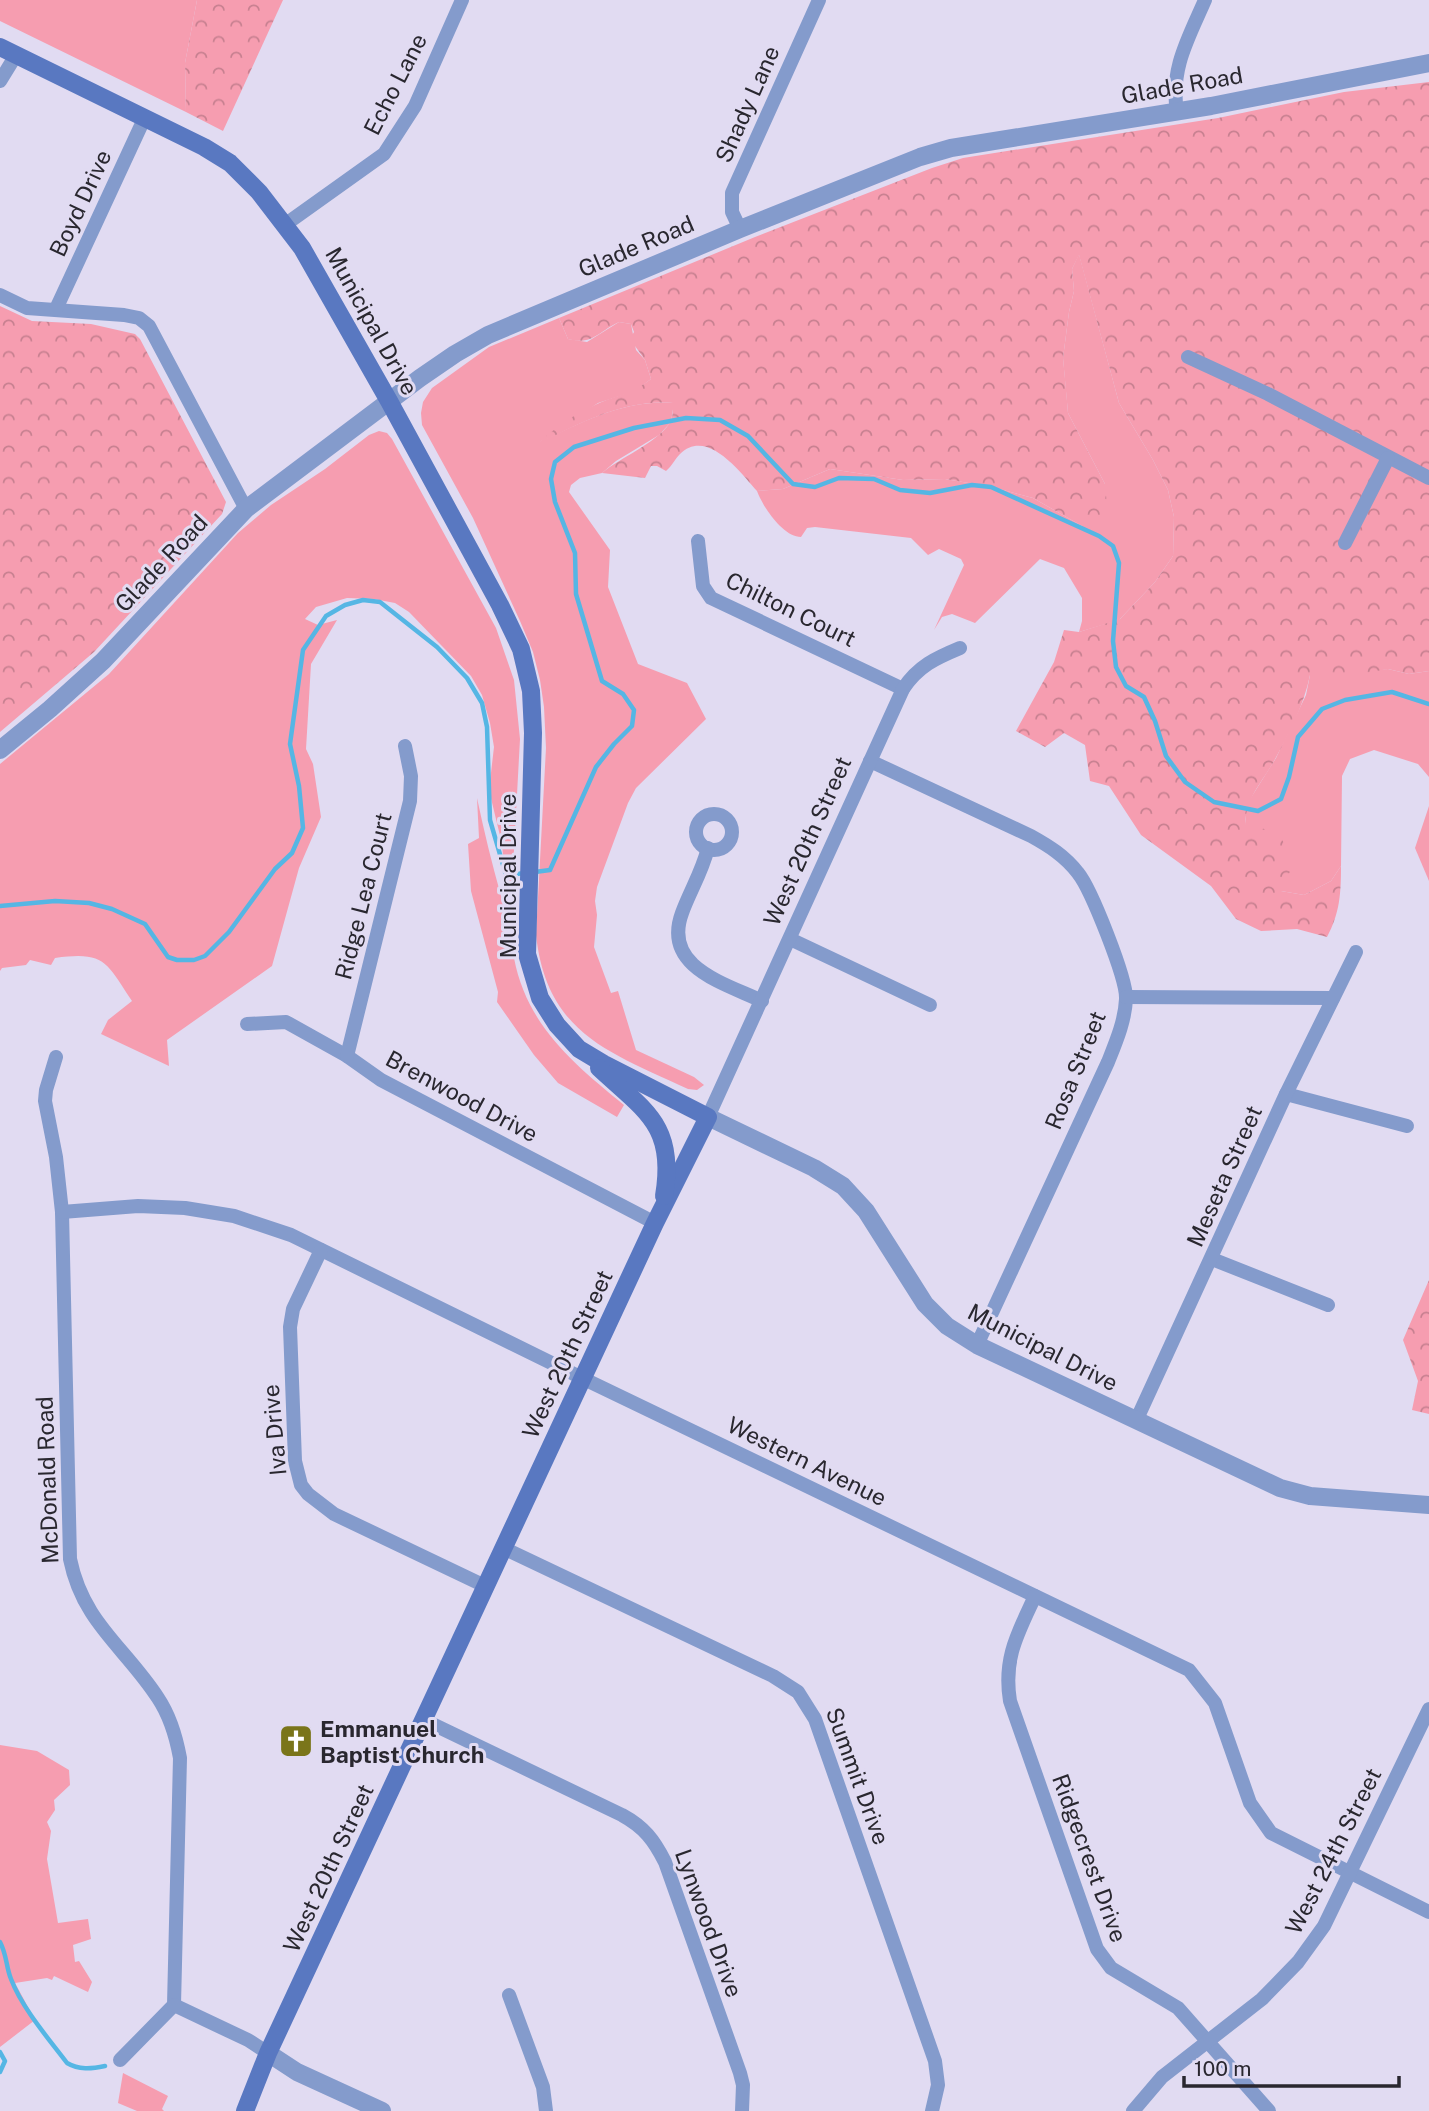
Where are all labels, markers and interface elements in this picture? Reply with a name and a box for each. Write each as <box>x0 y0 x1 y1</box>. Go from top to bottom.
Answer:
street label: Echo Lane <box>358 29 432 139</box>
street label: Shady Lane <box>709 41 785 167</box>
street label: Glade Road <box>1119 61 1245 109</box>
street label: Boyd Drive <box>44 145 116 261</box>
street label: Glade Road <box>574 210 698 282</box>
street label: Municipal Drive <box>320 242 424 400</box>
street label: Glade Road <box>109 509 213 617</box>
street label: Chilton Court <box>722 566 860 652</box>
street label: West 20th Street <box>758 752 856 930</box>
street label: Municipal Drive <box>494 794 521 958</box>
street label: Ridge Lea Court <box>329 810 397 982</box>
street label: Rosa Street <box>1039 1007 1111 1133</box>
street label: Brenwood Drive <box>381 1045 543 1147</box>
street label: Meseta Street <box>1181 1101 1267 1251</box>
street label: West 20th Street <box>516 1266 618 1442</box>
street label: Municipal Drive <box>963 1298 1123 1396</box>
street label: Iva Drive <box>257 1383 291 1477</box>
street label: McDonald Road <box>31 1396 63 1564</box>
street label: Western Avenue <box>723 1411 891 1511</box>
street label: Summit Drive <box>821 1704 895 1848</box>
place label: Emmanuel Baptist Church <box>320 1715 484 1768</box>
church icon: Emmanuel Baptist Church <box>277 1722 315 1760</box>
street label: West 24th Street <box>1279 1763 1387 1939</box>
street label: Ridgecrest Drive <box>1047 1770 1133 1946</box>
street label: West 20th Street <box>277 1780 379 1956</box>
street label: Lynwood Drive <box>670 1845 748 2001</box>
scale bar <box>1184 2044 1399 2088</box>
text: 100 m <box>1194 2056 1251 2081</box>

